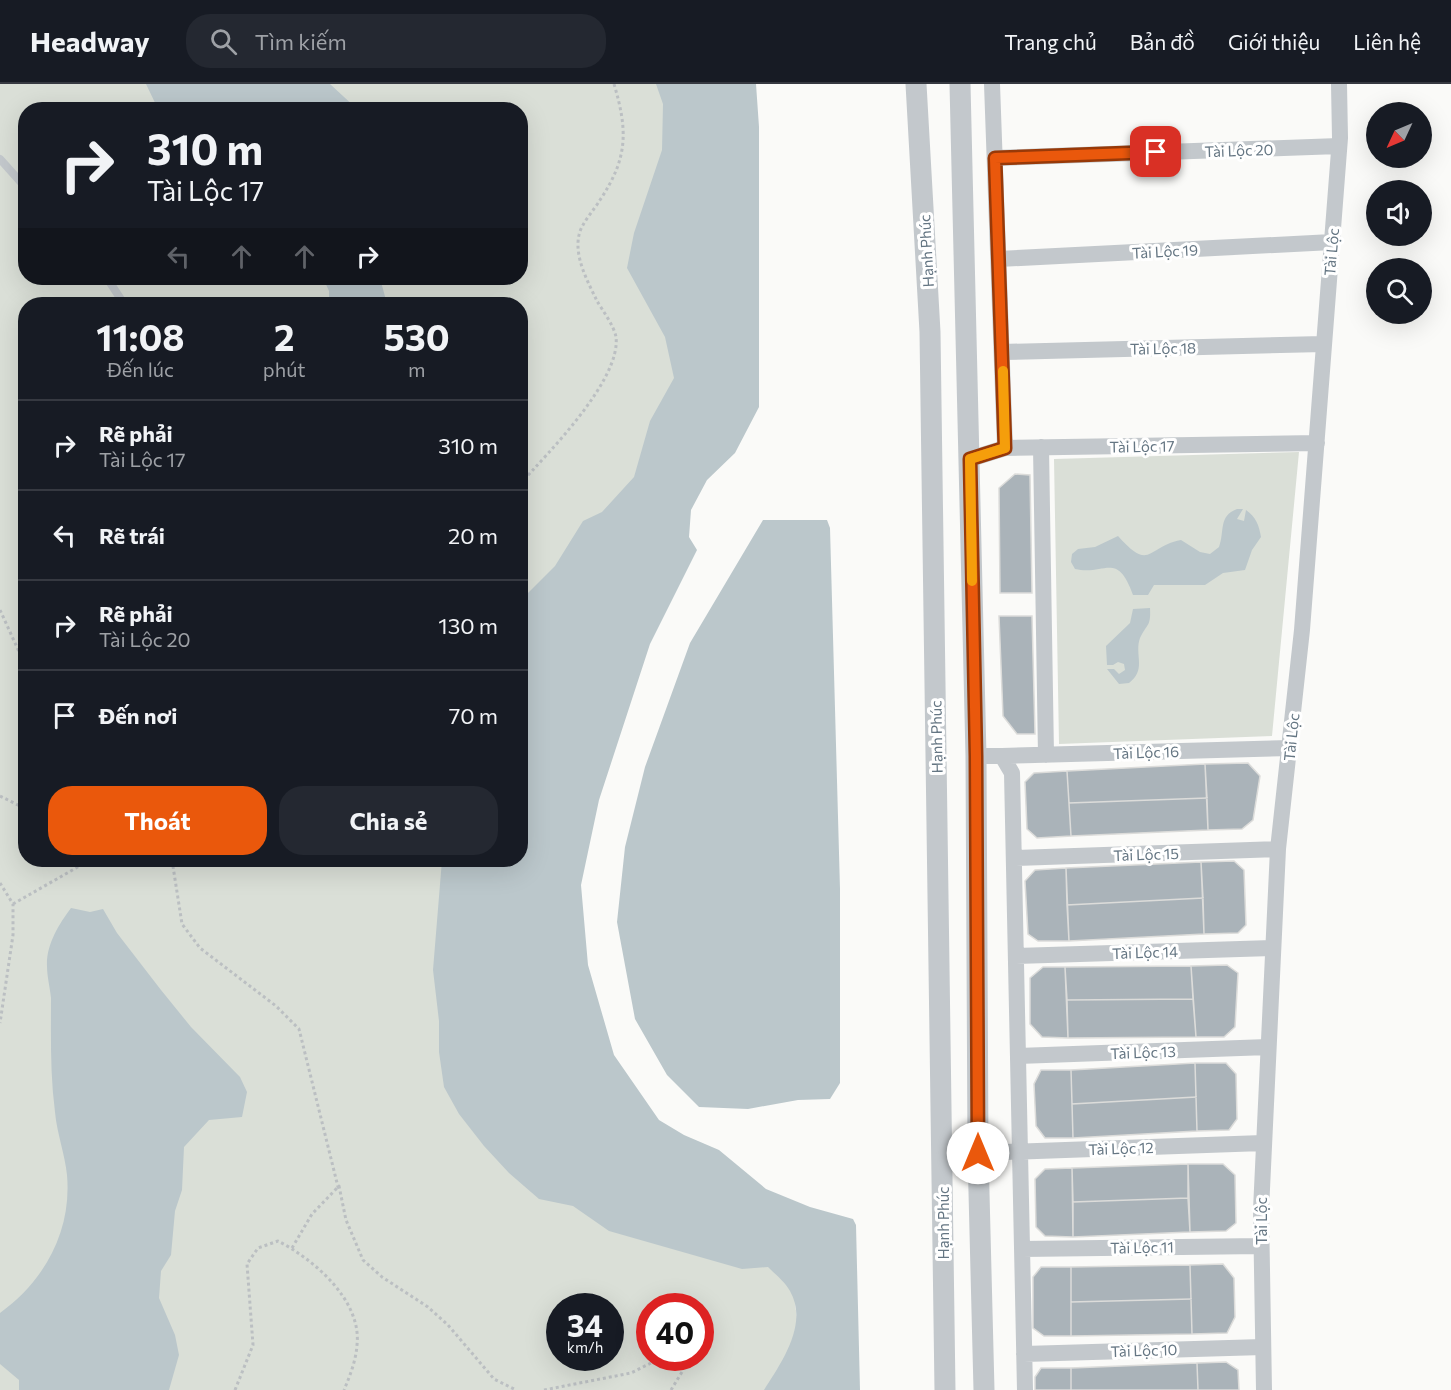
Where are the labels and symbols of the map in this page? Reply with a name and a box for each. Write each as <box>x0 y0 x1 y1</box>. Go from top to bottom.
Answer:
north arrow <box>1366 102 1432 168</box>
pin <box>1130 126 1181 177</box>
street label: Tài Lộc 20 <box>1204 140 1274 160</box>
street label: Hạnh Phúc <box>915 214 937 288</box>
street label: Tài Lộc <box>1320 227 1342 277</box>
street label: Tài Lộc 19 <box>1131 240 1199 262</box>
street label: Tài Lộc 18 <box>1130 338 1196 358</box>
street label: Tài Lộc 17 <box>1109 436 1175 456</box>
street label: Hạnh Phúc <box>926 700 946 774</box>
street label: Tài Lộc <box>1280 712 1302 762</box>
street label: Tài Lộc 16 <box>1113 742 1179 762</box>
street label: Tài Lộc 15 <box>1113 844 1179 864</box>
street label: Tài Lộc 14 <box>1112 942 1178 962</box>
street label: Tài Lộc 13 <box>1110 1042 1176 1062</box>
position arrow <box>946 1121 1010 1185</box>
street label: Tài Lộc 12 <box>1088 1138 1154 1158</box>
street label: Hạnh Phúc <box>934 1187 952 1259</box>
street label: Tài Lộc <box>1252 1197 1270 1245</box>
street label: Tài Lộc 11 <box>1110 1237 1174 1257</box>
speed limit sign: 40 <box>636 1293 714 1371</box>
street label: Tài Lộc 10 <box>1110 1340 1178 1360</box>

